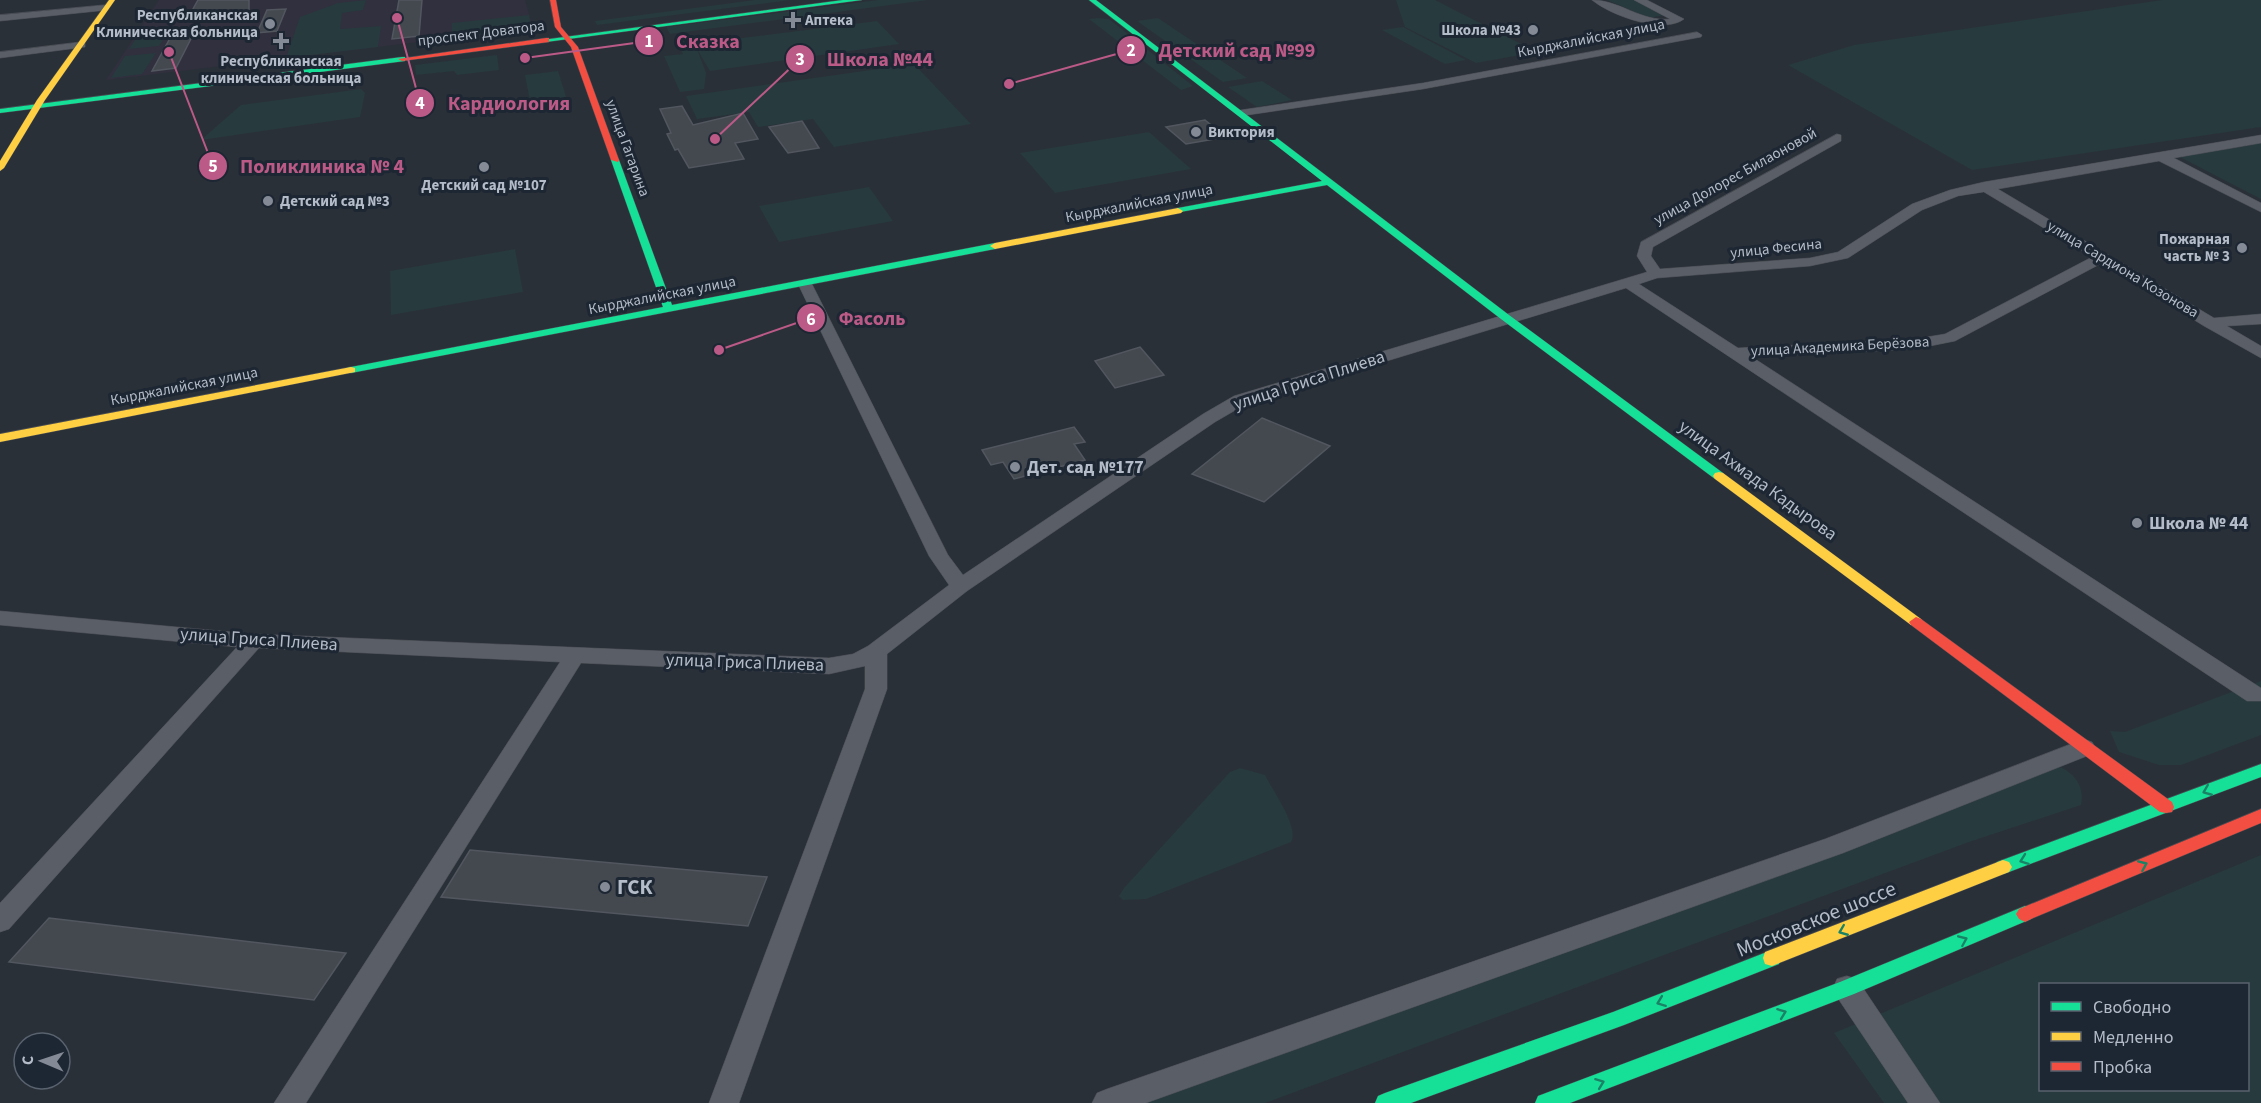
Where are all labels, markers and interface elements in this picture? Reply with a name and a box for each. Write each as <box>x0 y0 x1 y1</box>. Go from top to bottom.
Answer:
place label: Республиканская Клиническая больница <box>96 5 258 43</box>
place label: Аптека <box>804 10 853 31</box>
marker: Аптека <box>786 13 800 27</box>
street label: Кырджалийская улица <box>1516 14 1667 63</box>
street label: проспект Доватора <box>416 15 546 52</box>
marker: Республиканская Клиническая больница <box>263 17 277 31</box>
place label: Школа №43 <box>1441 20 1521 41</box>
callout: Сказка <box>634 22 752 60</box>
marker: Школа №43 <box>1526 23 1540 37</box>
text: Сказка <box>676 28 740 56</box>
text: 1 <box>644 29 654 54</box>
callout: Детский сад №99 <box>1116 31 1327 69</box>
marker: Республиканская клиническая больница <box>272 32 290 50</box>
text: Детский сад №99 <box>1159 37 1315 65</box>
text: 2 <box>1126 38 1136 63</box>
callout: Школа №44 <box>785 40 945 78</box>
text: Школа №44 <box>827 46 934 74</box>
text: 3 <box>795 47 805 72</box>
place label: Республиканская клиническая больница <box>201 51 361 89</box>
callout: Кардиология <box>405 84 582 122</box>
text: Кардиология <box>448 90 570 118</box>
text: 4 <box>415 91 425 116</box>
street label: улица Гагарина <box>600 97 655 200</box>
place label: Виктория <box>1208 122 1275 143</box>
street label: улица Долорес Билаоновой <box>1650 123 1821 230</box>
marker: Виктория <box>1189 125 1203 139</box>
callout: Поликлиника № 4 <box>198 147 416 185</box>
text: Поликлиника № 4 <box>240 153 404 181</box>
text: 5 <box>208 154 218 179</box>
marker: Детский сад №107 <box>477 160 491 174</box>
place label: Детский сад №107 <box>421 175 547 196</box>
street label: Кырджалийская улица <box>1064 179 1215 228</box>
place label: Детский сад №3 <box>280 191 390 212</box>
marker: Детский сад №3 <box>261 194 275 208</box>
street label: улица Сардиона Козонова <box>2043 216 2203 323</box>
place label: Пожарная часть № 3 <box>2159 229 2230 267</box>
street label: улица Фесина <box>1729 233 1823 264</box>
marker: Пожарная часть № 3 <box>2235 241 2249 255</box>
street label: Кырджалийская улица <box>587 271 738 320</box>
callout: Фасоль <box>796 299 917 337</box>
text: Фасоль <box>838 305 906 333</box>
text: 6 <box>806 307 816 332</box>
street label: улица Академика Берёзова <box>1750 331 1930 362</box>
street label: улица Гриса Плиева <box>1230 344 1388 417</box>
street label: Кырджалийская улица <box>109 362 260 411</box>
street label: улица Ахмада Кадырова <box>1673 414 1842 547</box>
place label: Дет. сад №177 <box>1027 455 1144 480</box>
marker: Дет. сад №177 <box>1008 460 1022 474</box>
place label: Школа № 44 <box>2149 511 2249 536</box>
marker: Школа № 44 <box>2130 516 2144 530</box>
street label: улица Гриса Плиева <box>179 622 339 657</box>
street label: улица Гриса Плиева <box>666 647 824 678</box>
one-way arrow <box>2202 784 2213 796</box>
one-way arrow <box>2019 853 2030 865</box>
one-way arrow <box>2137 860 2148 872</box>
place label: ГСК <box>617 872 653 902</box>
street label: Московское шоссе <box>1732 873 1900 965</box>
marker: ГСК <box>598 880 612 894</box>
one-way arrow <box>1838 924 1849 936</box>
one-way arrow <box>1956 935 1967 947</box>
legend <box>2039 983 2249 1091</box>
one-way arrow <box>1656 995 1667 1007</box>
text: Свободно <box>2093 995 2171 1020</box>
one-way arrow <box>1776 1008 1787 1020</box>
text: Медленно <box>2093 1025 2173 1050</box>
north arrow <box>12 1031 72 1091</box>
text: С <box>17 1055 39 1066</box>
text: Пробка <box>2093 1055 2152 1080</box>
one-way arrow <box>1594 1077 1605 1090</box>

